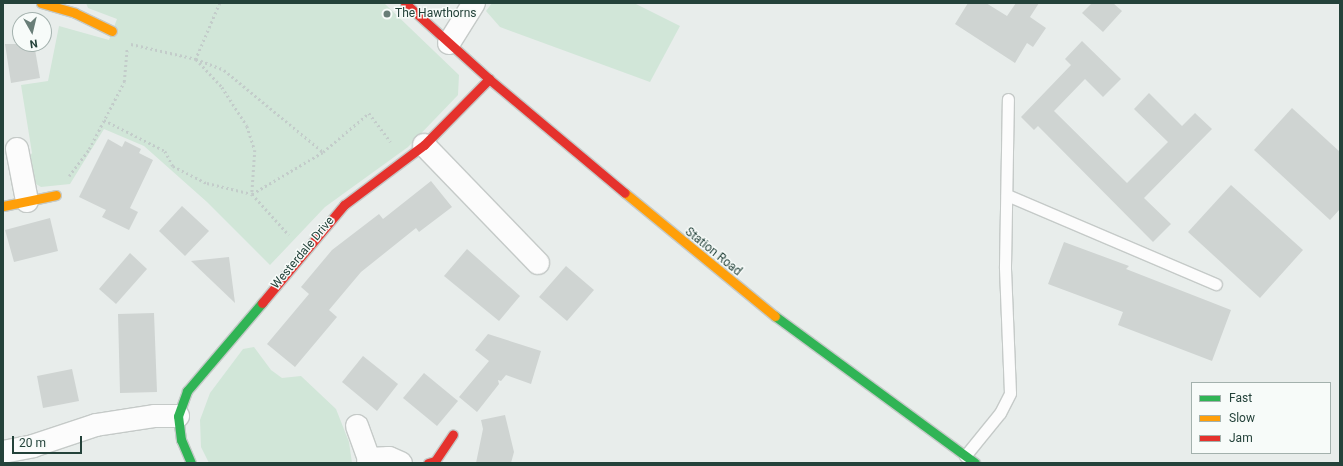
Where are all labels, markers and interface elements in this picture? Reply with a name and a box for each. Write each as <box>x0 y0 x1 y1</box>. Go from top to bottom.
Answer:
place label: The Hawthorns <box>395 7 476 21</box>
marker: The Hawthorns <box>382 9 392 19</box>
north arrow <box>12 12 52 52</box>
text: N <box>29 36 38 50</box>
street label: Westerdale Drive <box>269 214 337 292</box>
street label: Station Road <box>682 225 744 279</box>
legend <box>1191 382 1331 454</box>
text: Fast <box>1229 391 1252 405</box>
text: Slow <box>1229 411 1255 425</box>
scale bar <box>14 428 84 454</box>
text: Jam <box>1229 431 1253 445</box>
text: 20 m <box>19 436 46 450</box>

